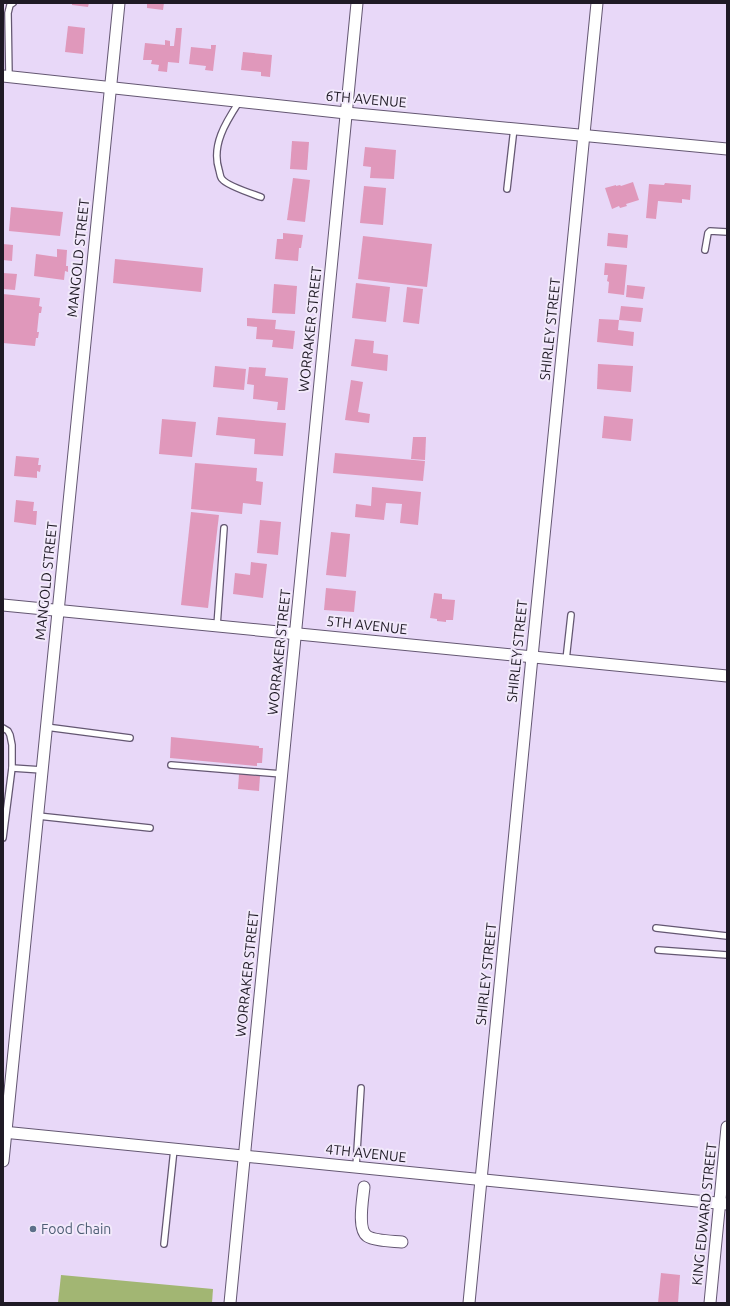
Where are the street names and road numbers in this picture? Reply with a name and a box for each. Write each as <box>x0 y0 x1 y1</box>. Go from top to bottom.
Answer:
street label: 6TH AVENUE <box>325 87 407 111</box>
street label: MANGOLD STREET <box>64 198 92 318</box>
street label: WORRAKER STREET <box>295 265 325 393</box>
street label: SHIRLEY STREET <box>537 277 563 381</box>
street label: MANGOLD STREET <box>32 521 60 641</box>
street label: WORRAKER STREET <box>264 588 294 716</box>
street label: SHIRLEY STREET <box>504 599 530 703</box>
street label: 5TH AVENUE <box>326 613 408 637</box>
street label: WORRAKER STREET <box>232 910 262 1038</box>
street label: SHIRLEY STREET <box>473 922 499 1026</box>
street label: 4TH AVENUE <box>325 1141 407 1165</box>
street label: KING EDWARD STREET <box>689 1142 719 1286</box>

